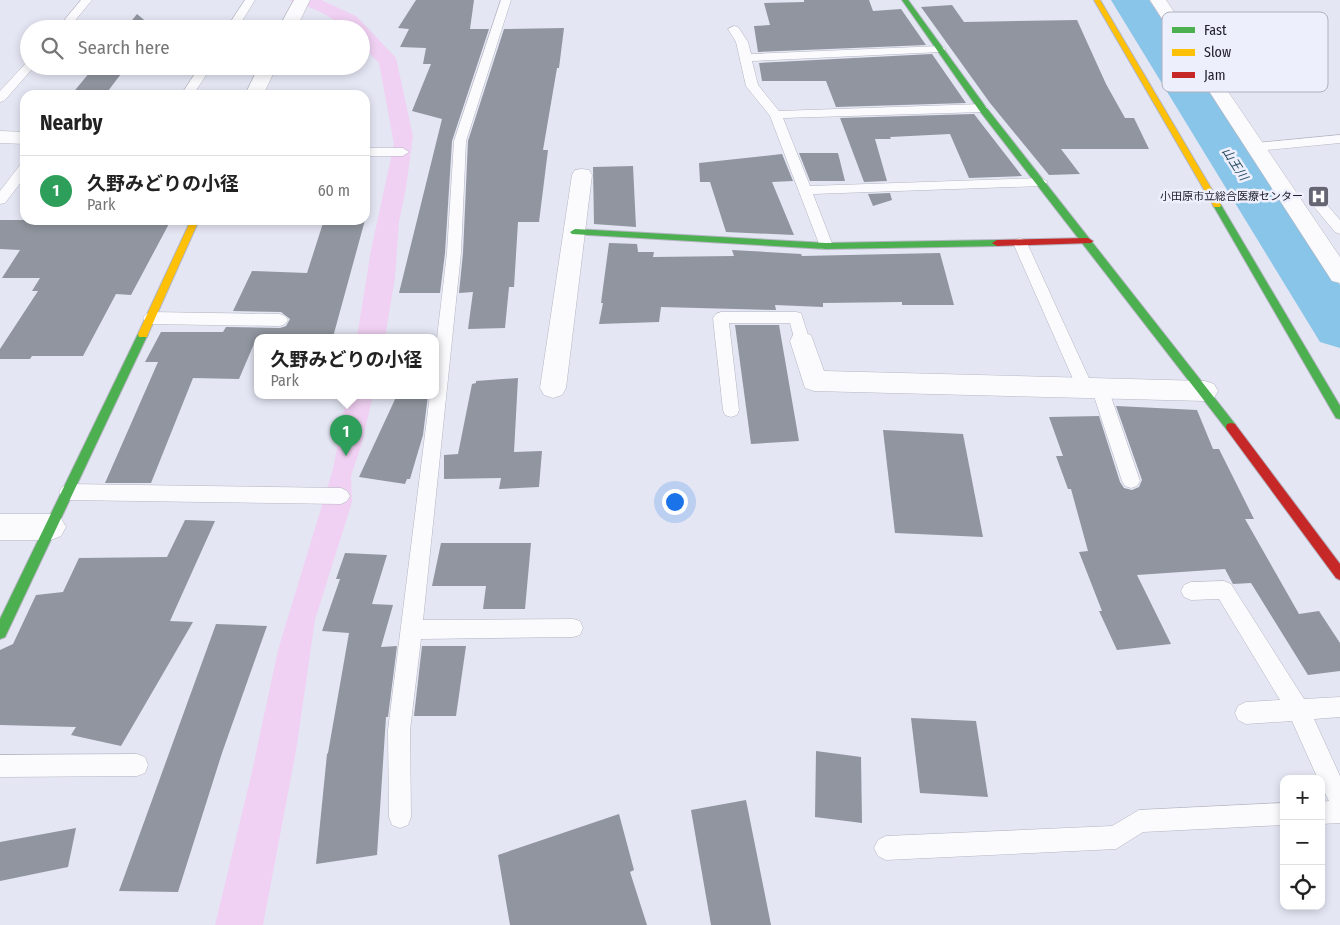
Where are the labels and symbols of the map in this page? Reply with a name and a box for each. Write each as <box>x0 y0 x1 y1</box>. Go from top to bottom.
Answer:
legend <box>1162 12 1328 92</box>
text: Fast <box>1204 22 1227 39</box>
text: Slow <box>1204 44 1231 61</box>
text: Jam <box>1204 67 1225 84</box>
water label: 山王川 <box>1219 145 1252 185</box>
hospital icon: 小田原市立総合医療センター <box>1307 184 1331 208</box>
place label: 小田原市立総合医療センター <box>1160 190 1303 203</box>
pin: 1 <box>330 415 362 456</box>
your location <box>662 489 688 515</box>

